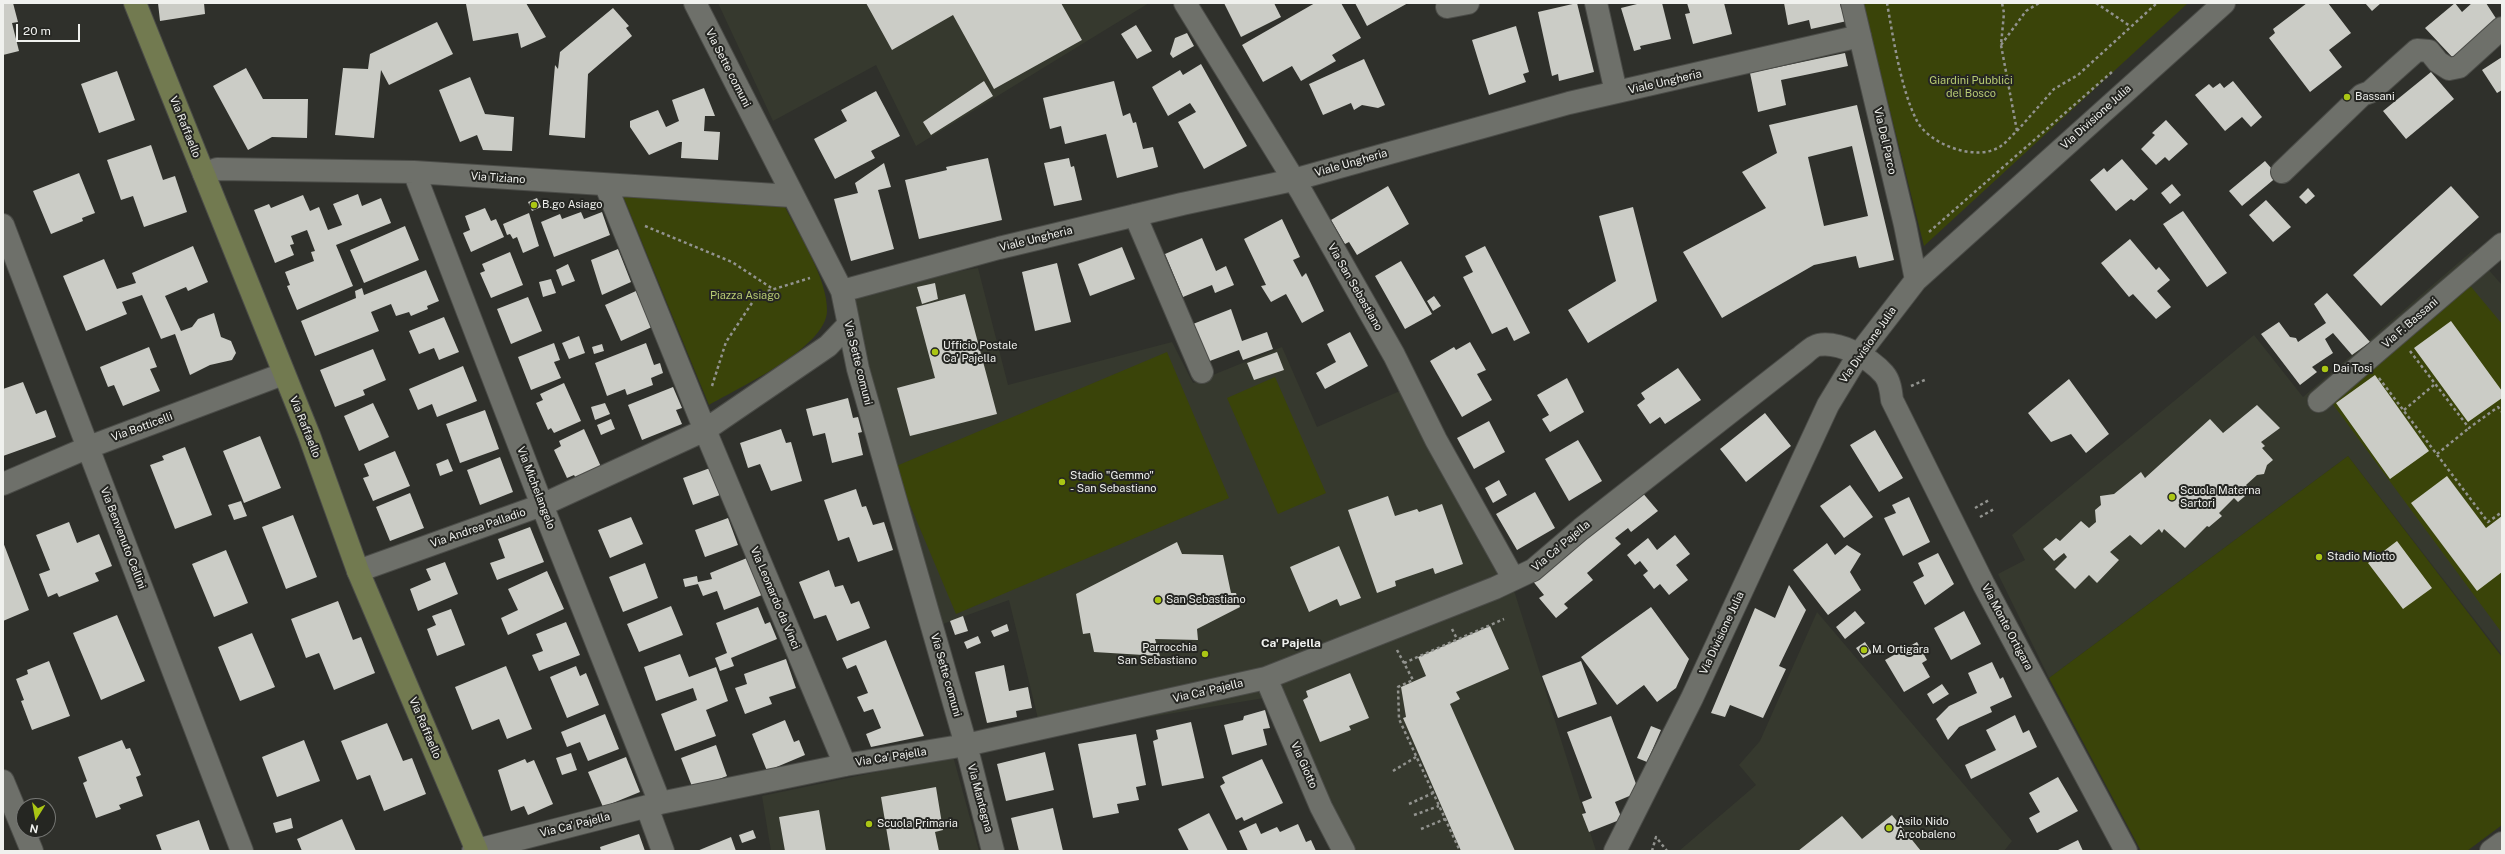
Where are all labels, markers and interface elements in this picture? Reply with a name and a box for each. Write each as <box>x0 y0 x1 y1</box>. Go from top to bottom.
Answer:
scale bar <box>18 16 82 42</box>
text: 20 m <box>23 24 51 38</box>
street label: Via Sette comuni <box>703 27 753 109</box>
street label: Viale Ungheria <box>1627 67 1703 97</box>
park label: Giardini Pubblici del Bosco <box>1929 74 2013 100</box>
street label: Via Divisione Julia <box>2058 82 2134 152</box>
place label: Bassani <box>2355 90 2395 104</box>
marker: Bassani <box>2342 92 2352 102</box>
street label: Via Raffaello <box>167 94 203 160</box>
street label: Via Del Parco <box>1871 106 1899 176</box>
street label: Viale Ungheria <box>1313 146 1389 180</box>
street label: Via Tiziano <box>470 170 526 186</box>
place label: B.go Asiago <box>542 198 603 212</box>
marker: B.go Asiago <box>529 200 539 210</box>
street label: Viale Ungheria <box>998 224 1074 254</box>
street label: Via San Sebastiano <box>1325 241 1385 333</box>
park label: Piazza Asiago <box>710 289 780 303</box>
street label: Via F. Bassani <box>2379 295 2441 351</box>
street label: Via Divisione Julia <box>1837 304 1899 386</box>
street label: Via Sette comuni <box>841 320 875 406</box>
place label: Ufficio Postale Ca' Pajella <box>943 339 1017 365</box>
marker: Ufficio Postale Ca' Pajella <box>930 347 940 357</box>
place label: Dai Tosi <box>2333 362 2372 376</box>
marker: Dai Tosi <box>2320 364 2330 374</box>
street label: Via Raffaello <box>287 394 323 460</box>
street label: Via Botticelli <box>110 410 174 444</box>
street label: Via Michelangelo <box>514 445 558 531</box>
place label: Stadio "Gemmo" - San Sebastiano <box>1070 469 1156 495</box>
marker: Stadio "Gemmo" - San Sebastiano <box>1057 477 1067 487</box>
place label: Scuola Materna Sartori <box>2180 484 2261 510</box>
street label: Via Benvenuto Cellini <box>97 485 149 591</box>
marker: Scuola Materna Sartori <box>2167 492 2177 502</box>
street label: Via Andrea Palladio <box>429 506 527 550</box>
street label: Via Ca' Pajella <box>1529 518 1593 574</box>
street label: Via Leonardo da Vinci <box>747 545 803 651</box>
place label: Stadio Miotto <box>2327 550 2395 564</box>
marker: Stadio Miotto <box>2314 552 2324 562</box>
street label: Via Monte Ortigara <box>1979 582 2035 672</box>
street label: Via Divisione Julia <box>1697 589 1747 677</box>
place label: San Sebastiano <box>1166 593 1246 607</box>
marker: San Sebastiano <box>1153 595 1163 605</box>
street label: Via Sette comuni <box>928 632 964 718</box>
district label: Ca' Pajella <box>1261 636 1321 650</box>
place label: Parrocchia San Sebastiano <box>1117 641 1197 667</box>
place label: M. Ortigara <box>1872 643 1929 657</box>
marker: M. Ortigara <box>1859 645 1869 655</box>
marker: Parrocchia San Sebastiano <box>1200 649 1210 659</box>
street label: Via Ca' Pajella <box>1171 676 1245 706</box>
street label: Via Raffaello <box>406 695 444 761</box>
street label: Via Giotto <box>1288 740 1320 790</box>
street label: Via Ca' Pajella <box>854 745 928 769</box>
street label: Via Mantegna <box>965 762 995 834</box>
north arrow <box>16 798 56 838</box>
street label: Via Ca' Pajella <box>539 810 611 840</box>
place label: Asilo Nido Arcobaleno <box>1897 815 1956 841</box>
place label: Scuola Primaria <box>877 817 958 831</box>
marker: Scuola Primaria <box>864 819 874 829</box>
text: N <box>29 822 39 836</box>
marker: Asilo Nido Arcobaleno <box>1884 823 1894 833</box>

